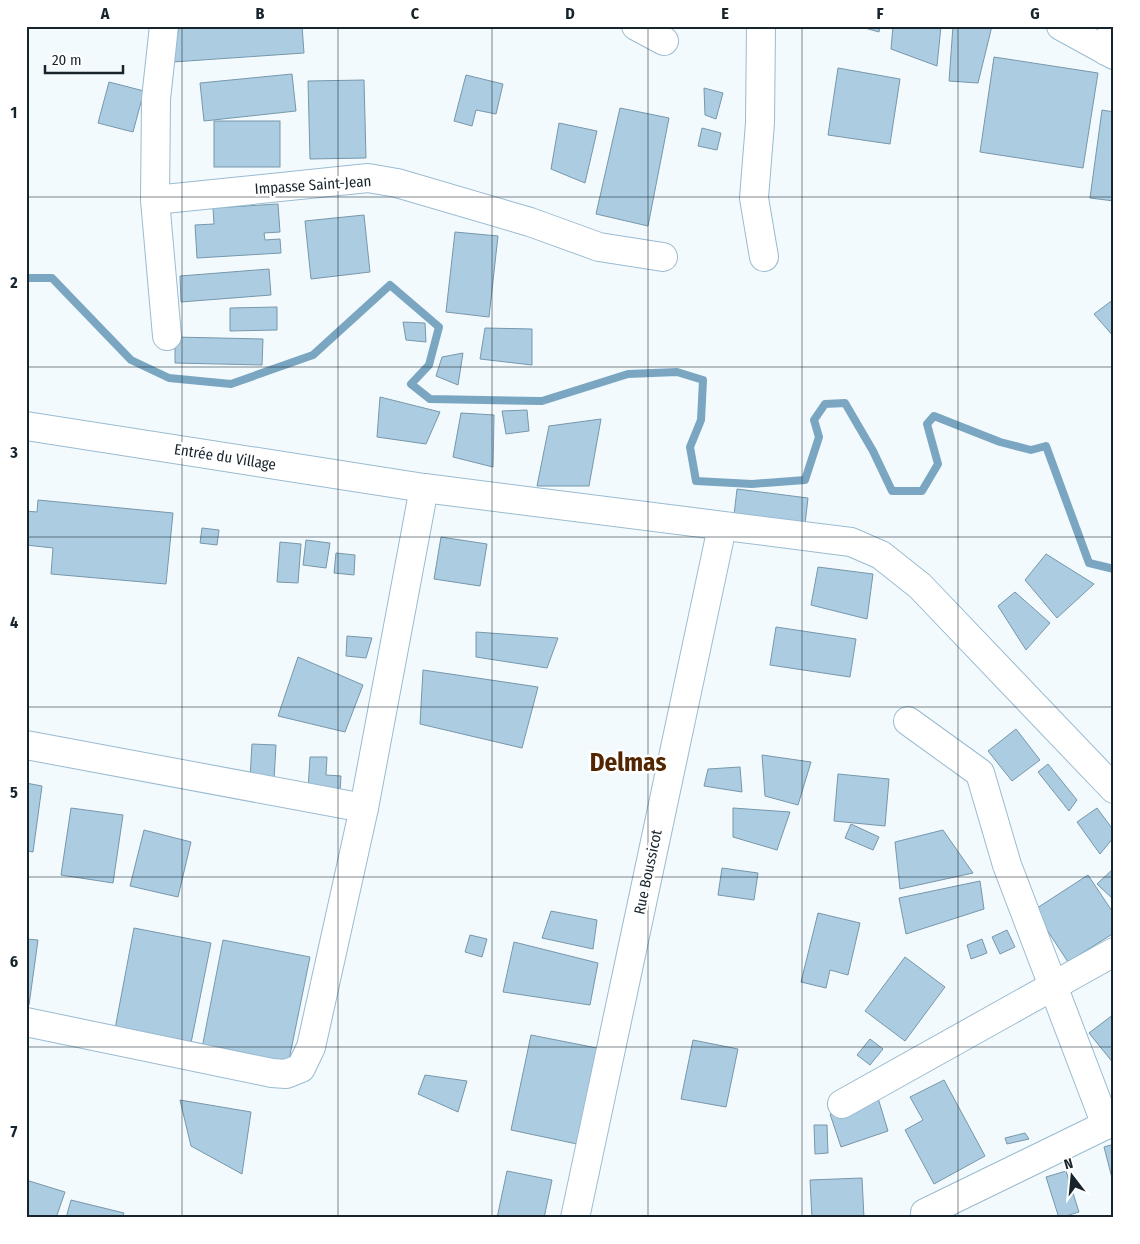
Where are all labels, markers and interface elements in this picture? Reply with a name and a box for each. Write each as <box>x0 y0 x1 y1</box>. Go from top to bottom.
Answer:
text: A <box>100 4 110 23</box>
text: B <box>256 4 265 23</box>
text: C <box>411 4 420 23</box>
text: D <box>565 4 575 23</box>
text: E <box>721 4 729 23</box>
text: F <box>876 4 884 23</box>
text: G <box>1030 4 1040 23</box>
scale bar <box>45 42 122 74</box>
text: 20 m <box>52 51 82 69</box>
text: 1 <box>11 103 17 122</box>
street label: Impasse Saint-Jean <box>254 172 372 198</box>
text: 2 <box>9 273 18 292</box>
street label: Entrée du Village <box>173 440 277 474</box>
text: 3 <box>9 443 18 462</box>
text: 4 <box>10 613 18 632</box>
district label: Delmas <box>590 748 666 778</box>
text: 5 <box>10 783 18 802</box>
street label: Rue Boussicot <box>630 828 666 916</box>
text: 6 <box>10 952 18 971</box>
text: 7 <box>11 1122 18 1141</box>
north arrow <box>1048 1152 1098 1202</box>
text: N <box>1062 1155 1075 1173</box>

